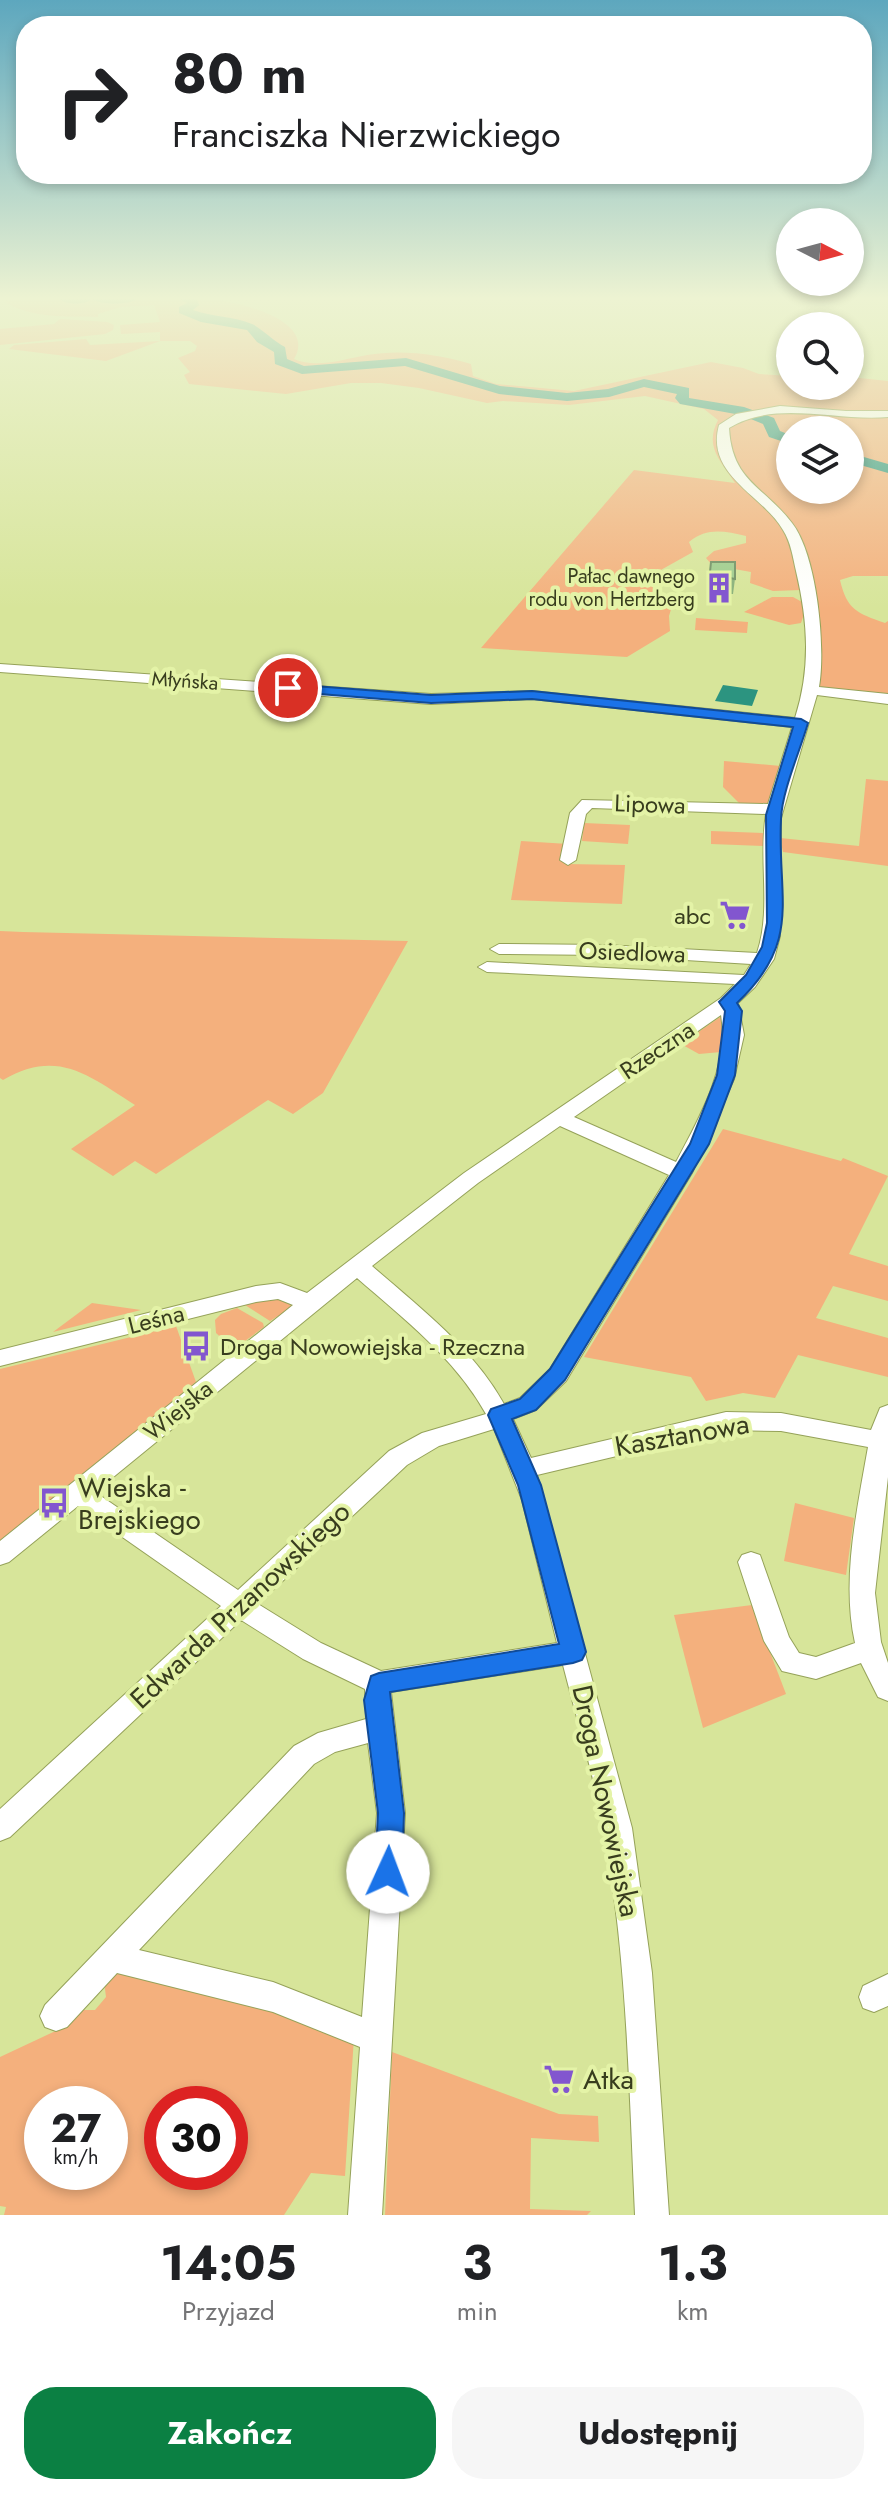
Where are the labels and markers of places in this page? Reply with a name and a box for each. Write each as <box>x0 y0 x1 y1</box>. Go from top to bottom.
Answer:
place label: Pałac dawnego rodu von Hertzberg <box>529 562 695 614</box>
building icon: Pałac dawnego rodu von Hertzberg <box>702 571 736 605</box>
pin <box>254 654 322 722</box>
place label: abc <box>674 898 711 933</box>
supermarket icon: abc <box>718 898 752 932</box>
bus stop icon: Droga Nowowiejska - Rzeczna <box>179 1329 213 1363</box>
place label: Droga Nowowiejska - Rzeczna <box>220 1329 525 1364</box>
place label: Wiejska - Brejskiego <box>78 1467 201 1540</box>
bus stop icon: Wiejska - Brejskiego <box>37 1486 71 1520</box>
place label: Atka <box>583 2059 634 2100</box>
supermarket icon: Atka <box>542 2062 576 2096</box>

